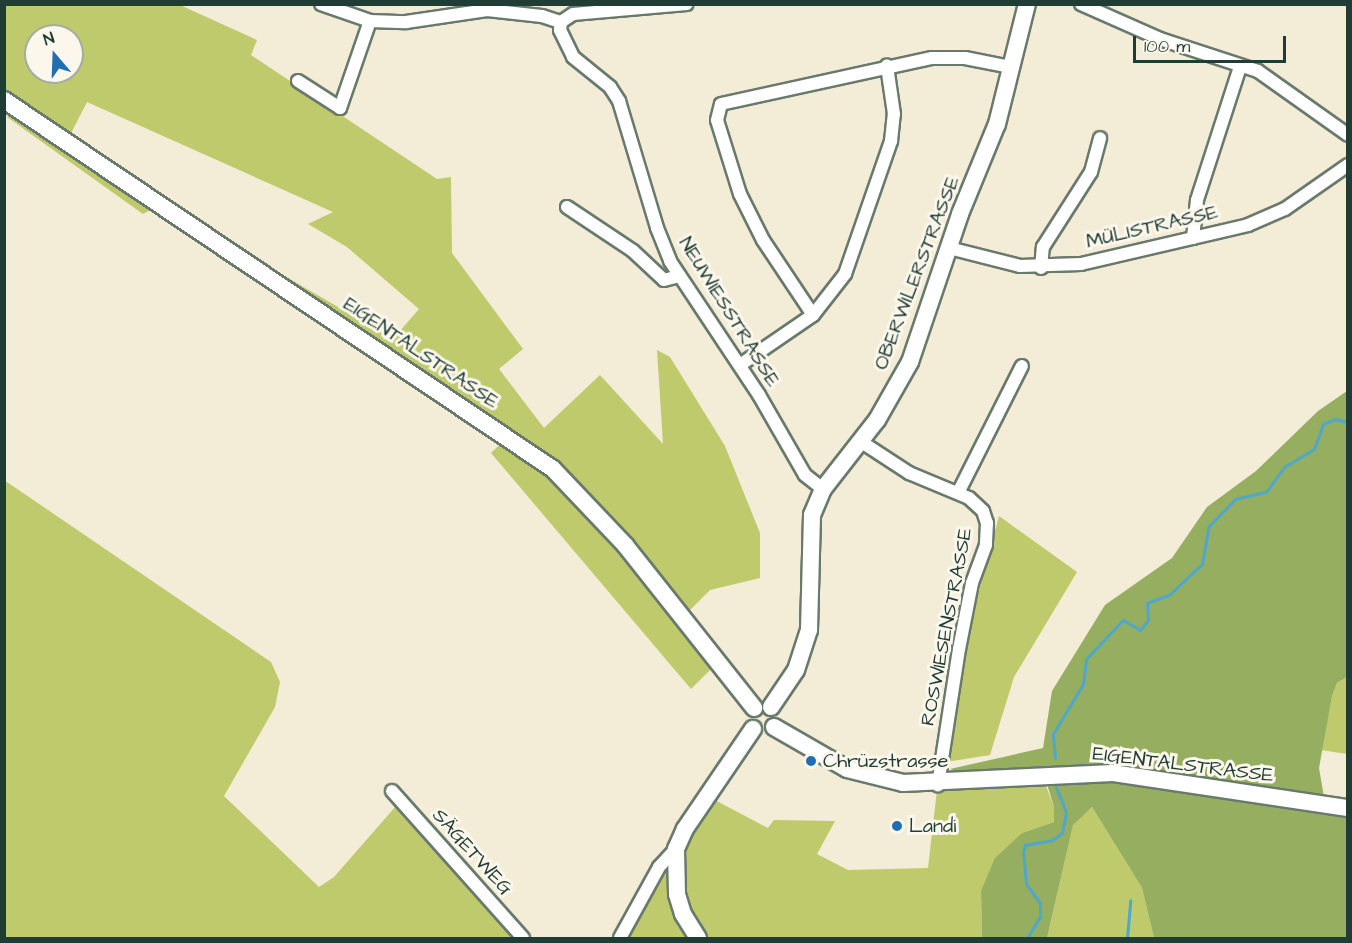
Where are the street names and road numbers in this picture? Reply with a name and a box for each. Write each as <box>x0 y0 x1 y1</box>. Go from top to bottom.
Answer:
street label: OBERWILERSTRASSE <box>869 173 965 373</box>
street label: MÜLISTRASSE <box>1084 200 1220 254</box>
street label: NEUWIESSTRASSE <box>673 233 785 391</box>
street label: EIGENTALSTRASSE <box>339 292 503 414</box>
street label: ROSWIESENSTRASSE <box>916 526 978 728</box>
street label: EIGENTALSTRASSE <box>1091 742 1275 788</box>
street label: SÄGETWEG <box>427 804 517 900</box>

